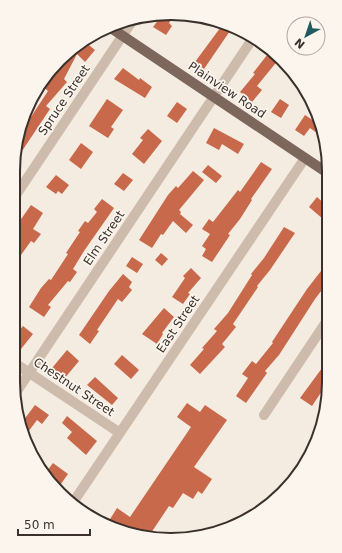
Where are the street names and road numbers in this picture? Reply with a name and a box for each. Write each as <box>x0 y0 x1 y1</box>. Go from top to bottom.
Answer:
street label: Plainview Road <box>186 59 268 121</box>
street label: Spruce Street <box>35 62 93 138</box>
street label: Elm Street <box>81 208 128 268</box>
street label: East Street <box>154 292 202 355</box>
street label: Chestnut Street <box>31 355 117 419</box>

